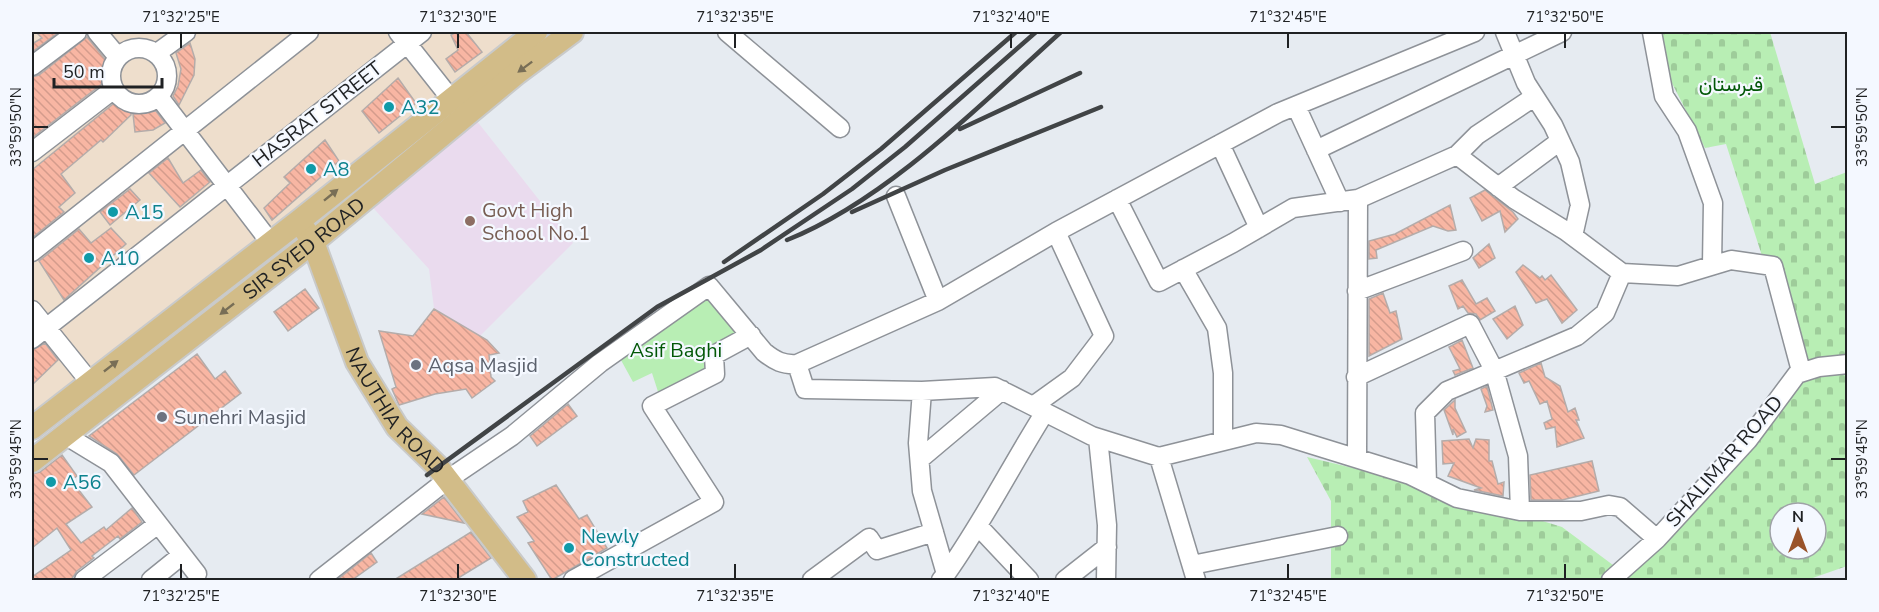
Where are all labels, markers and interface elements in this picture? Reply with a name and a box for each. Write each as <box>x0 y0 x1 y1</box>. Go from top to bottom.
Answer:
text: 71°32'25"E <box>142 7 220 27</box>
text: 71°32'30"E <box>419 7 497 27</box>
text: 71°32'35"E <box>696 7 774 27</box>
text: 71°32'40"E <box>972 7 1050 27</box>
text: 71°32'45"E <box>1249 7 1327 27</box>
text: 71°32'50"E <box>1526 7 1604 27</box>
scale bar <box>54 51 162 89</box>
street label: HASRAT STREET <box>247 55 388 174</box>
text: 50 m <box>63 60 105 84</box>
one-way arrow <box>518 61 534 73</box>
park label: قبرستان <box>1699 71 1763 98</box>
text: 33°59'50"N <box>6 87 26 167</box>
text: 33°59'50"N <box>1852 87 1872 167</box>
place label: A32 <box>401 94 440 121</box>
marker: A32 <box>382 100 396 114</box>
place label: A8 <box>323 156 350 183</box>
marker: A8 <box>304 162 318 176</box>
one-way arrow <box>323 189 338 202</box>
street label: SIR SYED ROAD <box>237 191 371 306</box>
place label: Govt High School No.1 <box>482 197 590 247</box>
place label: A15 <box>125 199 164 226</box>
marker: A15 <box>106 205 120 219</box>
marker: Govt High School No.1 <box>463 214 477 228</box>
place label: A10 <box>101 245 140 272</box>
marker: A10 <box>82 251 96 265</box>
one-way arrow <box>220 302 235 314</box>
park label: Asif Baghi <box>630 337 722 364</box>
street label: NAUTHIA ROAD <box>339 343 451 481</box>
place label: Aqsa Masjid <box>428 352 538 379</box>
marker: Aqsa Masjid <box>409 358 423 372</box>
one-way arrow <box>103 361 118 373</box>
street label: SHALIMAR ROAD <box>1660 390 1789 533</box>
place label: Sunehri Masjid <box>174 404 306 431</box>
marker: Sunehri Masjid <box>155 410 169 424</box>
text: 33°59'45"N <box>6 419 26 499</box>
text: 33°59'45"N <box>1852 419 1872 499</box>
place label: A56 <box>63 469 102 496</box>
marker: A56 <box>44 475 58 489</box>
north arrow <box>1768 501 1828 561</box>
text: N <box>1792 506 1804 528</box>
place label: Newly Constructed <box>581 523 690 573</box>
marker: Newly Constructed <box>562 541 576 555</box>
text: 71°32'25"E <box>142 586 220 606</box>
text: 71°32'30"E <box>419 586 497 606</box>
text: 71°32'35"E <box>696 586 774 606</box>
text: 71°32'40"E <box>972 586 1050 606</box>
text: 71°32'45"E <box>1249 586 1327 606</box>
text: 71°32'50"E <box>1526 586 1604 606</box>

